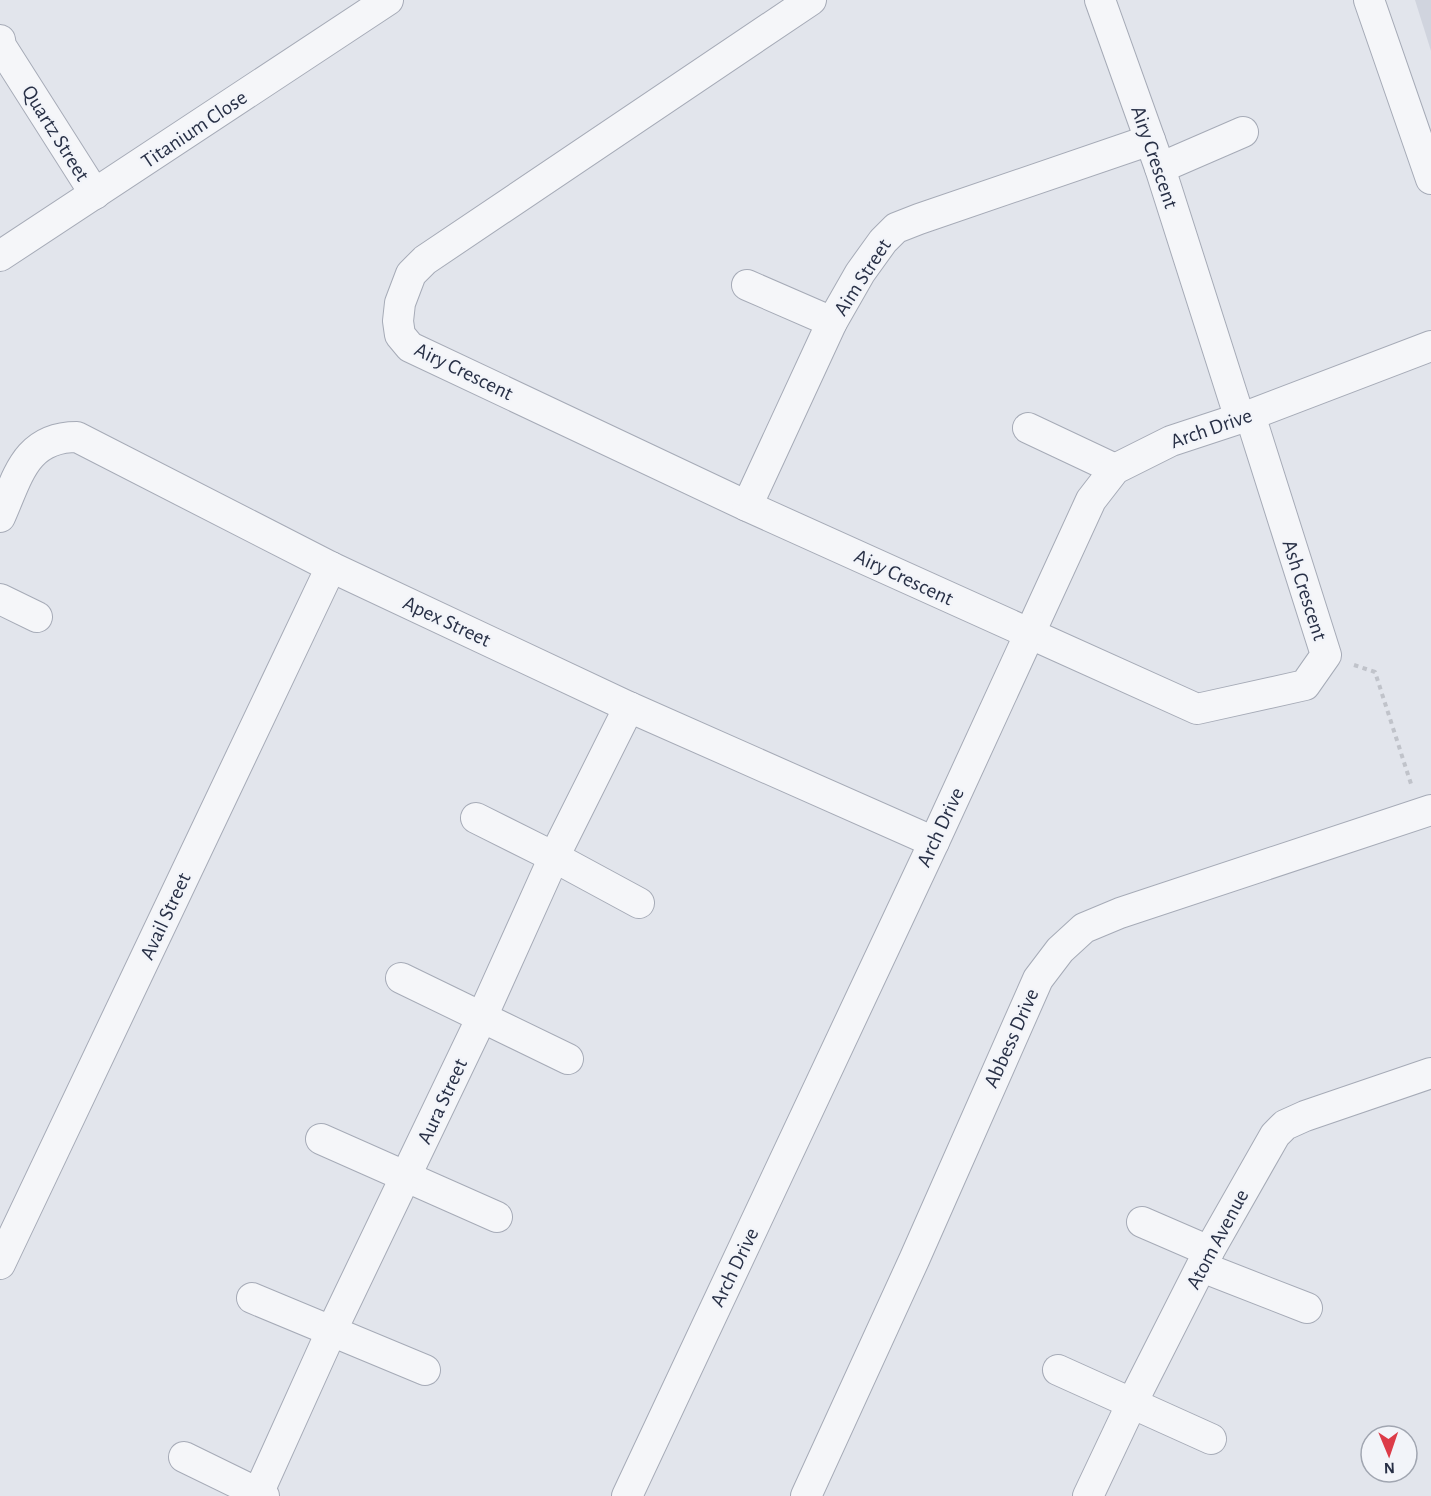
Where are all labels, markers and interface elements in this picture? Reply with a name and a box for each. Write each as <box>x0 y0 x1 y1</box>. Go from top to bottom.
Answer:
street label: Quartz Street <box>18 82 93 185</box>
street label: Titanium Close <box>138 87 251 172</box>
street label: Airy Crescent <box>1127 103 1182 211</box>
street label: Aim Street <box>830 235 895 319</box>
street label: Airy Crescent <box>411 339 517 404</box>
street label: Arch Drive <box>1168 405 1255 452</box>
street label: Ash Crescent <box>1278 537 1331 643</box>
street label: Airy Crescent <box>851 545 957 610</box>
street label: Apex Street <box>400 592 494 651</box>
street label: Arch Drive <box>913 784 968 870</box>
street label: Avail Street <box>136 869 195 963</box>
street label: Abbess Drive <box>980 985 1043 1091</box>
street label: Aura Street <box>414 1055 471 1147</box>
street label: Atom Avenue <box>1182 1186 1252 1293</box>
street label: Arch Drive <box>706 1224 762 1310</box>
north arrow <box>1359 1424 1419 1484</box>
text: N <box>1384 1460 1395 1476</box>

